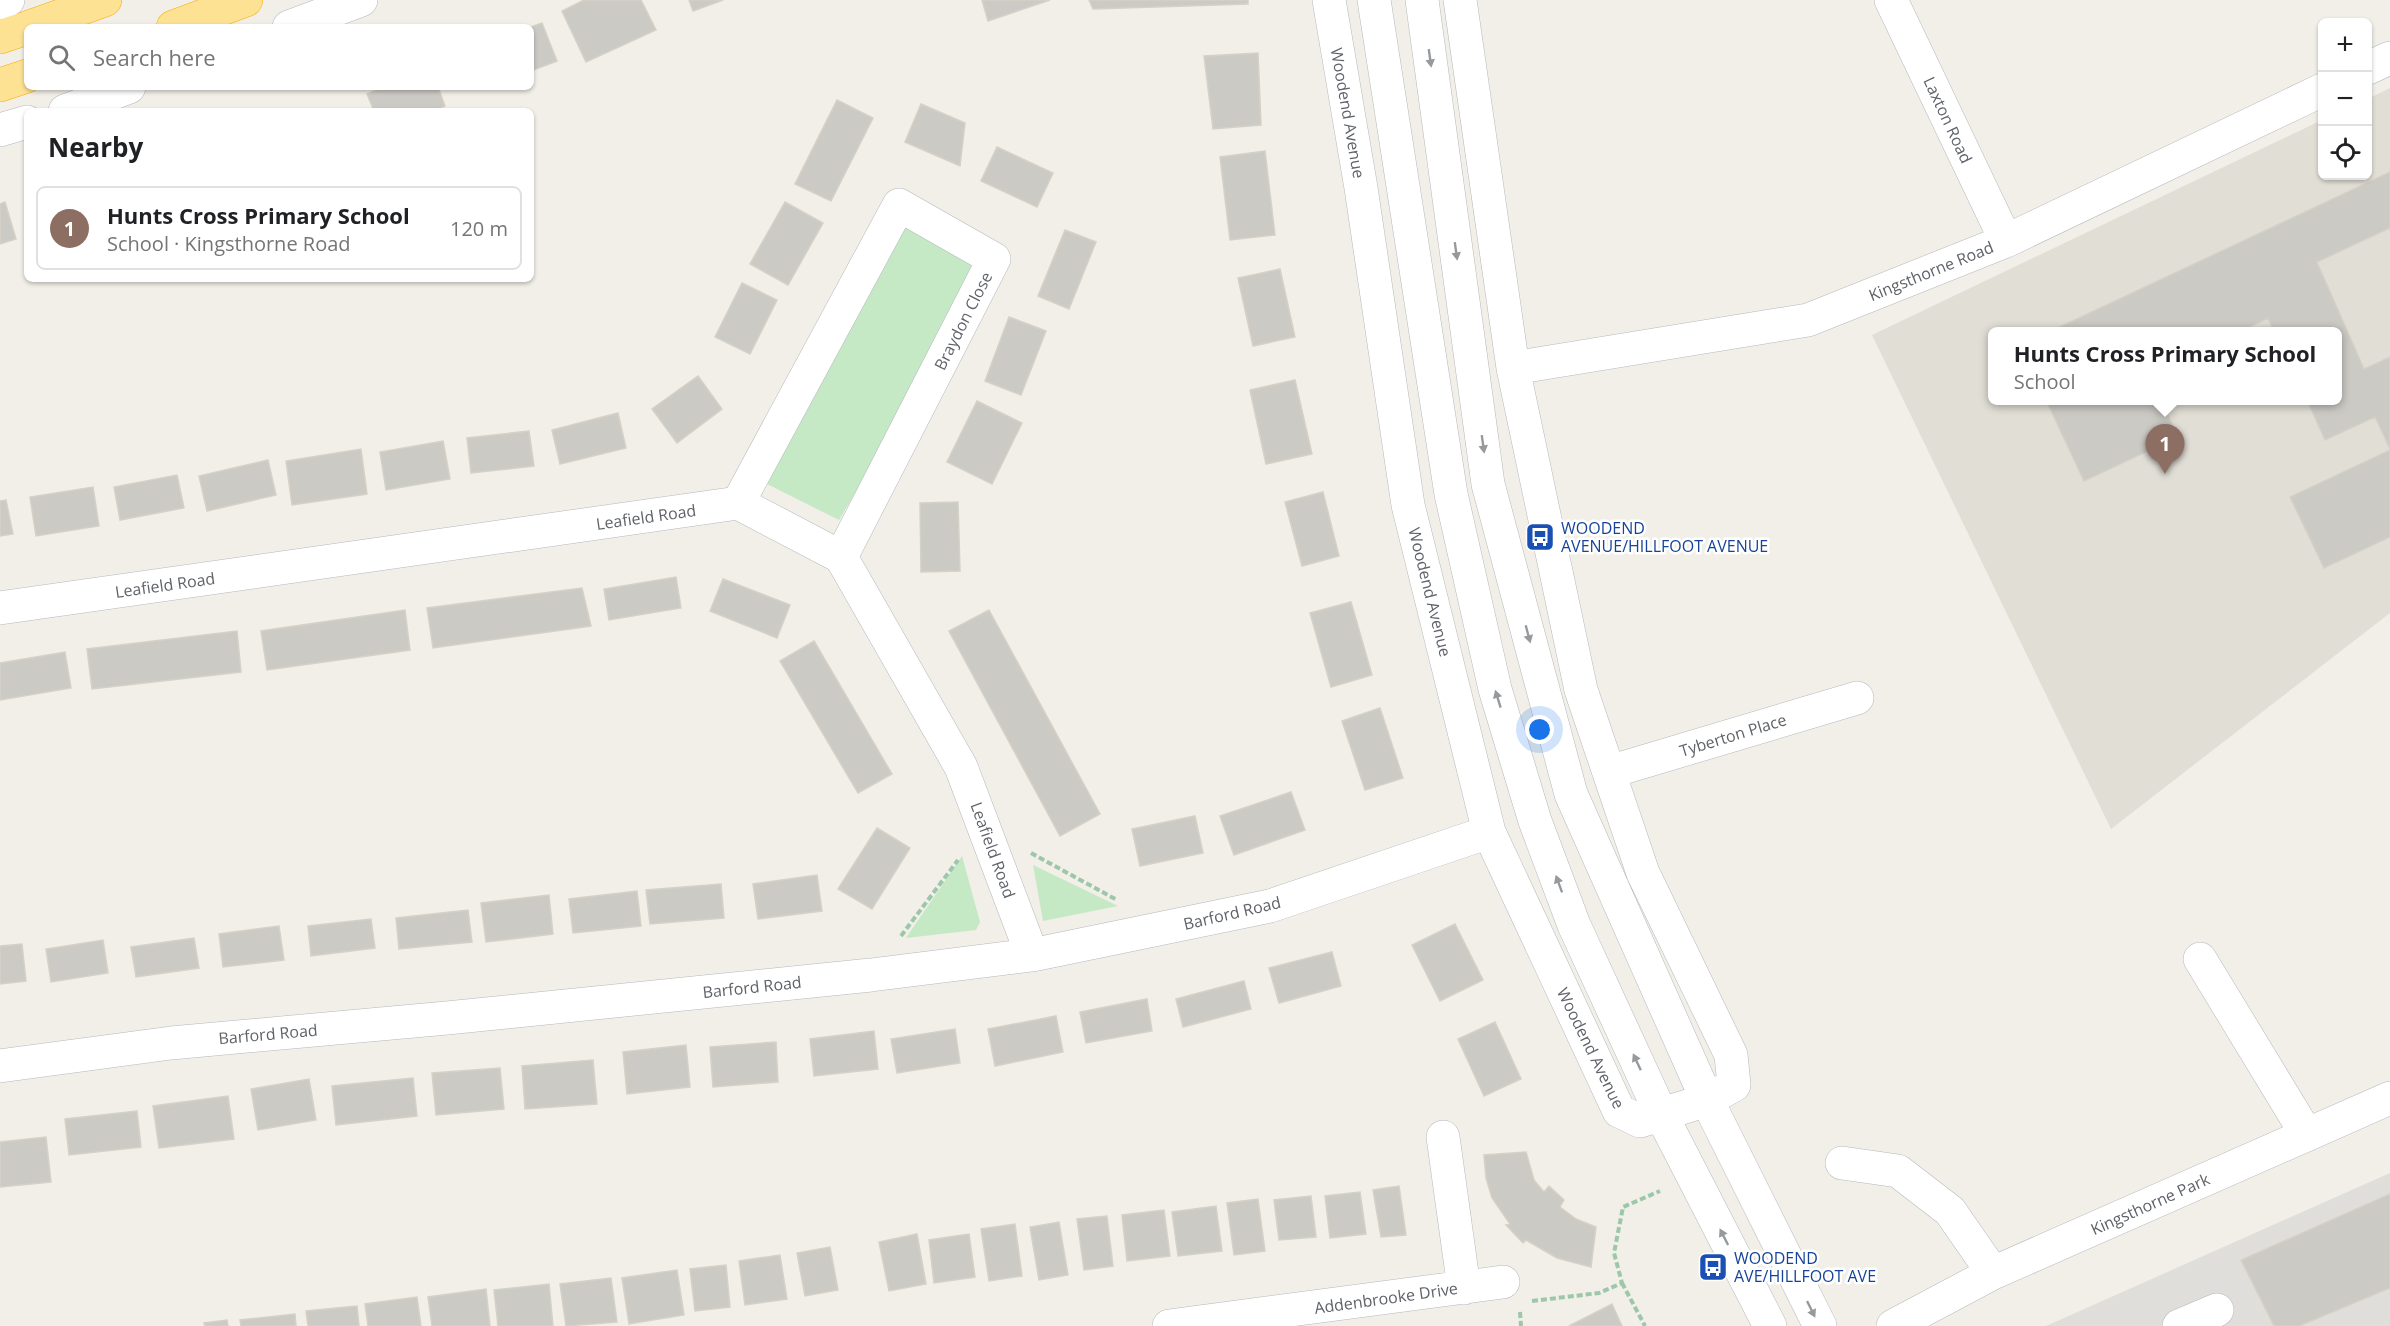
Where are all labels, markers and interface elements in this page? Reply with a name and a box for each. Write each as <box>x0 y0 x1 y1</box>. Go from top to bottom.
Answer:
map controls <box>2318 18 2372 180</box>
button: + <box>2318 18 2372 72</box>
search box <box>24 24 534 90</box>
icon: search <box>45 41 78 74</box>
text: Search here <box>93 42 216 72</box>
street label: Woodend Avenue <box>1326 46 1370 180</box>
one-way arrow <box>1425 49 1434 68</box>
button: − <box>2318 72 2372 126</box>
street label: Laxton Road <box>1918 73 1978 167</box>
button: locate <box>2318 126 2372 180</box>
text: Nearby <box>48 129 143 165</box>
text: Hunts Cross Primary School <box>107 200 410 230</box>
text: 1 <box>64 215 75 242</box>
text: 120 m <box>450 215 508 242</box>
text: School · Kingsthorne Road <box>107 230 351 257</box>
street label: Kingsthorne Road <box>1865 236 1997 306</box>
one-way arrow <box>1452 242 1461 261</box>
street label: Braydon Close <box>929 268 997 374</box>
popup <box>1988 327 2342 405</box>
text: Hunts Cross Primary School <box>2014 338 2316 368</box>
text: School <box>2014 368 2076 395</box>
pin: 1 <box>2146 424 2184 474</box>
one-way arrow <box>1478 435 1487 454</box>
street label: Leafield Road <box>595 499 697 535</box>
place label: WOODEND AVENUE/HILLFOOT AVENUE <box>1561 517 1768 557</box>
bus stop icon: WOODEND AVENUE/HILLFOOT AVENUE <box>1524 521 1556 553</box>
street label: Woodend Avenue <box>1403 525 1457 659</box>
street label: Leafield Road <box>114 567 216 603</box>
one-way arrow <box>1524 625 1533 643</box>
one-way arrow <box>1492 690 1502 708</box>
street label: Tyberton Place <box>1677 708 1789 762</box>
your location <box>1525 715 1554 744</box>
street label: Leafield Road <box>965 799 1021 901</box>
one-way arrow <box>1553 875 1563 893</box>
street label: Barford Road <box>1181 891 1283 935</box>
street label: Barford Road <box>701 971 803 1003</box>
street label: Woodend Avenue <box>1552 984 1630 1112</box>
street label: Barford Road <box>218 1019 318 1049</box>
one-way arrow <box>1633 1054 1642 1071</box>
street label: Kingsthorne Park <box>2087 1168 2214 1240</box>
one-way arrow <box>1719 1228 1729 1245</box>
place label: WOODEND AVE/HILLFOOT AVE <box>1734 1247 1876 1287</box>
bus stop icon: WOODEND AVE/HILLFOOT AVE <box>1697 1251 1729 1283</box>
street label: Addenbrooke Drive <box>1313 1277 1459 1319</box>
one-way arrow <box>1806 1300 1816 1317</box>

